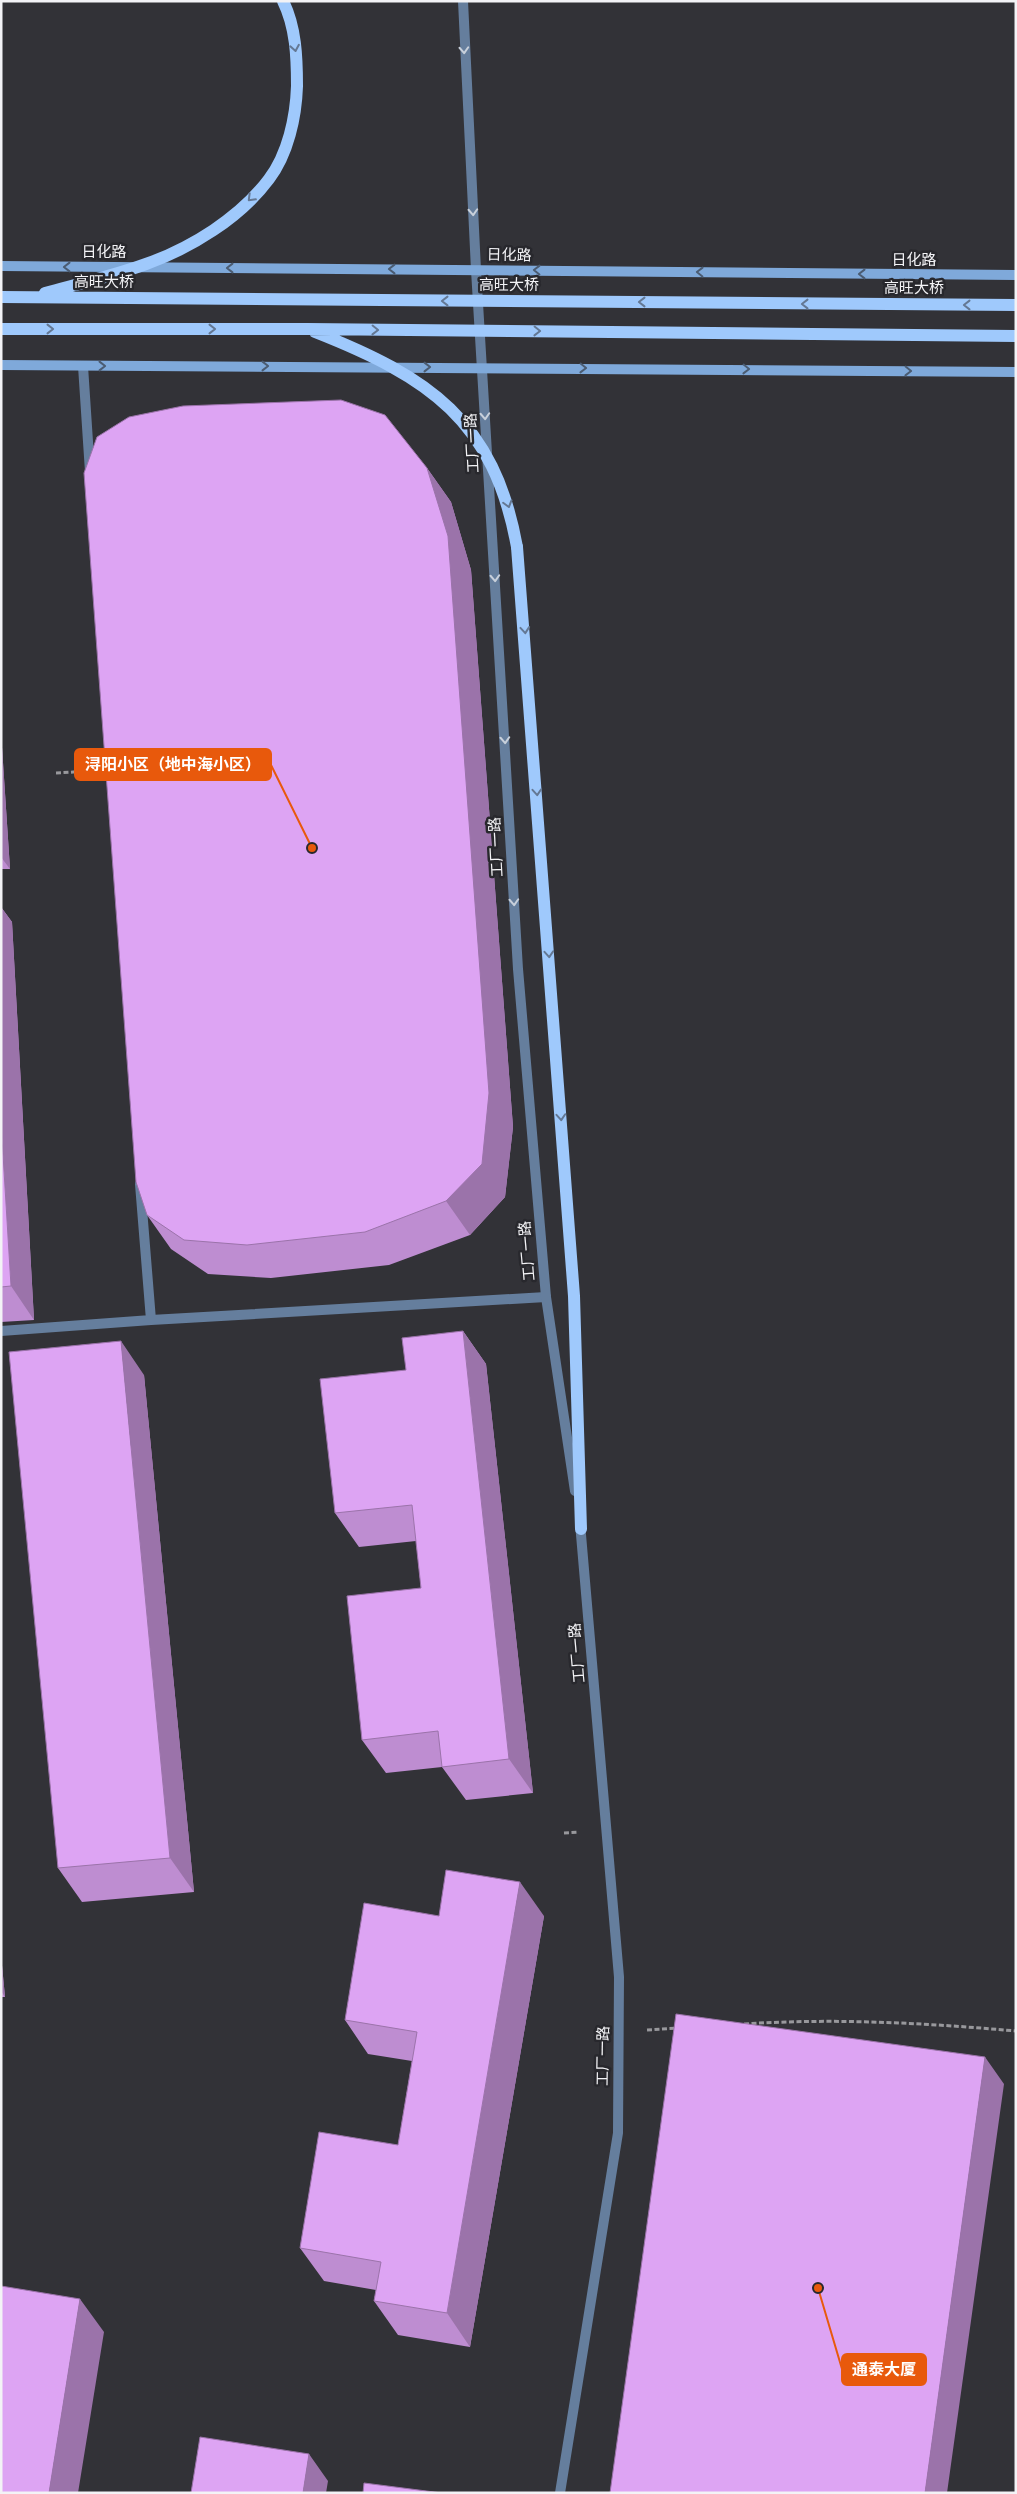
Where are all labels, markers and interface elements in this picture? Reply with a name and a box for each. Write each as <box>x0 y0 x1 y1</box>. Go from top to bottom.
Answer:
one-way arrow <box>290 44 300 52</box>
one-way arrow <box>459 46 470 54</box>
one-way arrow <box>248 192 257 201</box>
one-way arrow <box>468 208 478 216</box>
street label: 日化路 <box>81 241 127 261</box>
street label: 日化路 <box>486 244 532 264</box>
street label: 日化路 <box>891 249 937 269</box>
one-way arrow <box>63 262 71 272</box>
one-way arrow <box>226 263 234 273</box>
one-way arrow <box>388 264 396 274</box>
one-way arrow <box>533 265 540 275</box>
one-way arrow <box>695 267 703 277</box>
one-way arrow <box>858 269 866 279</box>
street label: 高旺大桥 <box>74 271 134 291</box>
street label: 高旺大桥 <box>479 274 539 294</box>
street label: 高旺大桥 <box>884 277 944 297</box>
one-way arrow <box>440 296 448 306</box>
one-way arrow <box>638 297 646 307</box>
one-way arrow <box>800 298 808 309</box>
one-way arrow <box>963 300 970 310</box>
one-way arrow <box>46 324 54 334</box>
one-way arrow <box>209 324 217 334</box>
one-way arrow <box>372 325 379 335</box>
one-way arrow <box>534 326 542 337</box>
one-way arrow <box>99 361 107 371</box>
one-way arrow <box>262 361 269 371</box>
one-way arrow <box>424 362 432 372</box>
one-way arrow <box>580 363 588 373</box>
one-way arrow <box>742 364 750 374</box>
one-way arrow <box>905 366 913 376</box>
one-way arrow <box>480 412 491 420</box>
street label: 工厂一路 <box>459 413 483 474</box>
one-way arrow <box>502 499 512 507</box>
one-way arrow <box>489 574 500 582</box>
one-way arrow <box>519 627 530 635</box>
one-way arrow <box>499 736 510 744</box>
callout: 浔阳小区（地中海小区） <box>75 749 271 780</box>
text: 浔阳小区（地中海小区） <box>85 753 261 775</box>
one-way arrow <box>531 789 542 797</box>
street label: 工厂一路 <box>483 817 507 878</box>
one-way arrow <box>509 899 520 907</box>
one-way arrow <box>543 951 554 959</box>
one-way arrow <box>555 1113 566 1121</box>
street label: 工厂一路 <box>513 1220 539 1282</box>
street label: 工厂一路 <box>563 1622 589 1684</box>
street label: 工厂一路 <box>591 2026 613 2086</box>
callout: 通泰大厦 <box>842 2354 926 2385</box>
text: 通泰大厦 <box>852 2358 916 2380</box>

